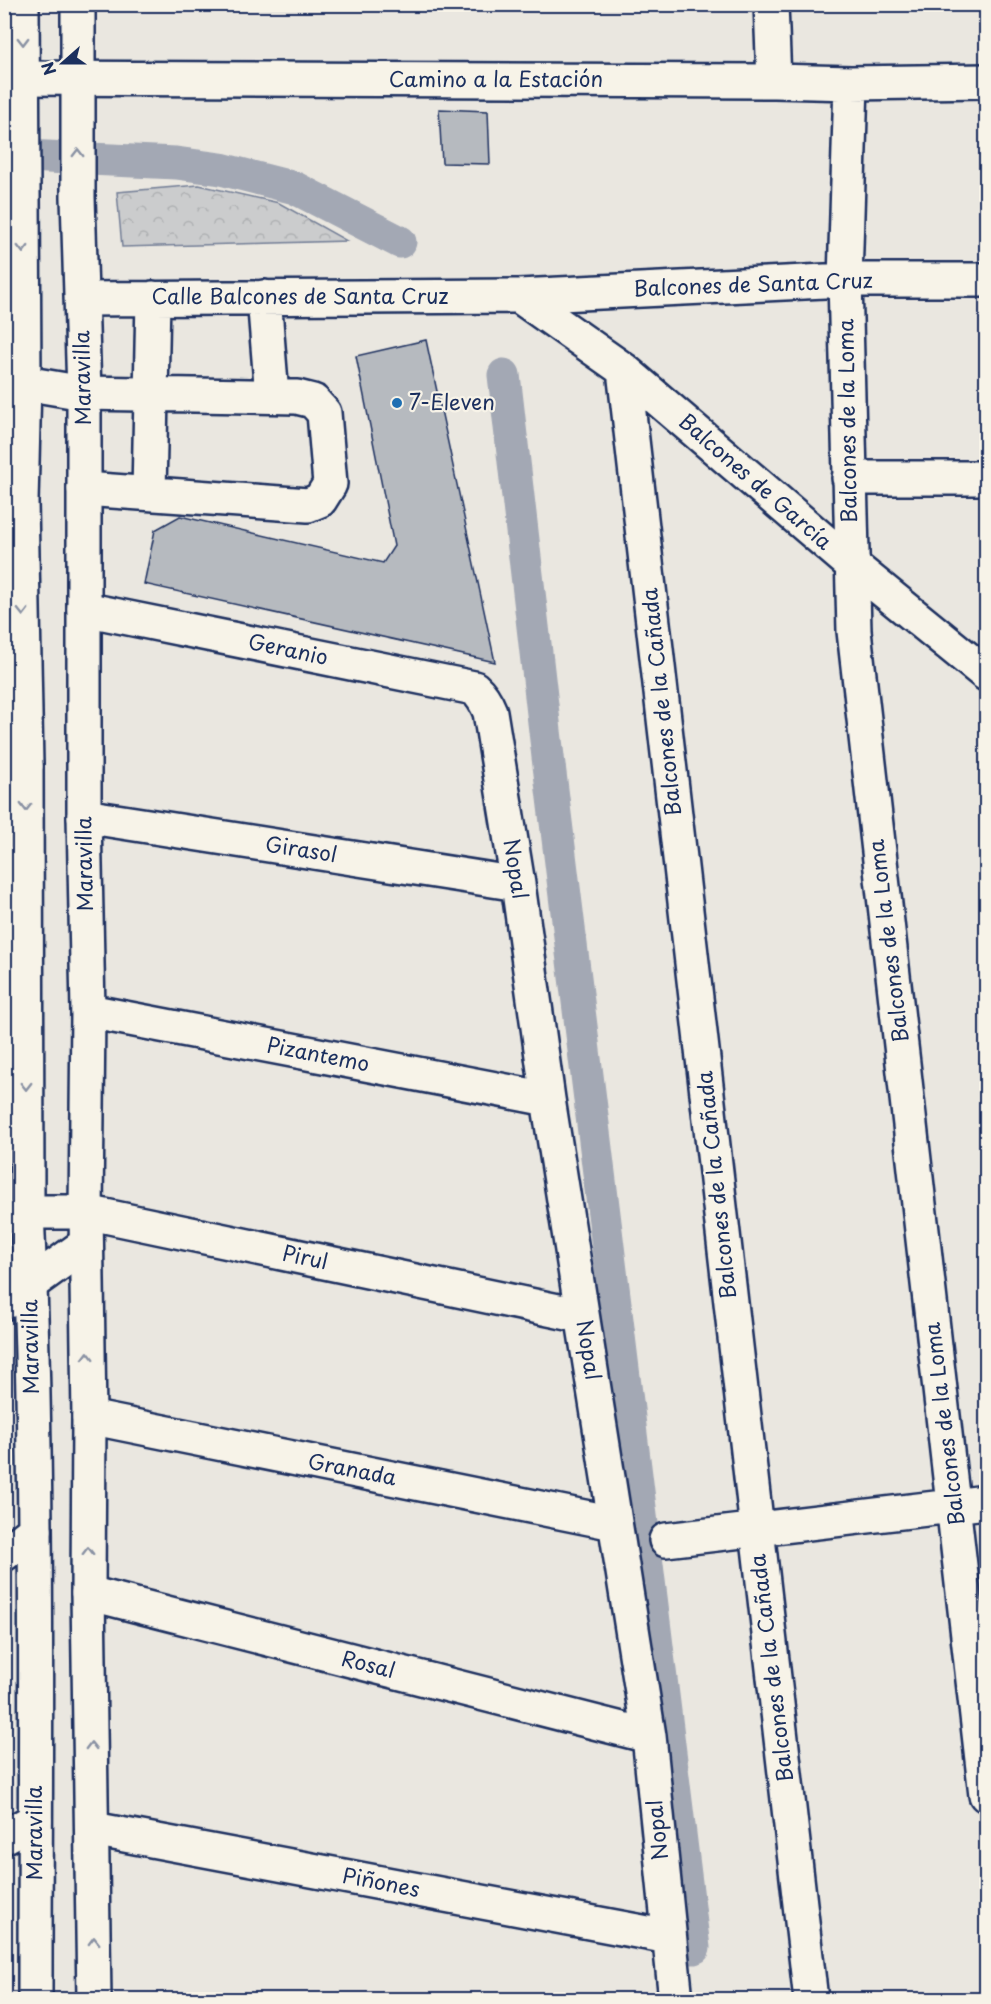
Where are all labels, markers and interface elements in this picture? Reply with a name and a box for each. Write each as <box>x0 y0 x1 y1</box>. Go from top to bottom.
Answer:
north arrow <box>33 33 93 93</box>
one-way arrow <box>17 37 29 46</box>
text: N <box>35 59 62 79</box>
street label: Camino a la Estación <box>389 62 603 94</box>
one-way arrow <box>72 148 84 157</box>
one-way arrow <box>17 244 29 253</box>
street label: Balcones de Santa Cruz <box>633 263 873 303</box>
street label: Calle Balcones de Santa Cruz <box>152 279 448 311</box>
street label: Balcones de la Loma <box>828 319 864 524</box>
street label: Maravilla <box>64 330 98 426</box>
place label: 7-Eleven <box>409 385 495 417</box>
marker: 7-Eleven <box>390 396 404 410</box>
street label: Balcones de García <box>673 405 840 556</box>
street label: Balcones de la Cañada <box>632 586 688 818</box>
one-way arrow <box>17 607 29 616</box>
street label: Geranio <box>245 624 331 672</box>
one-way arrow <box>20 802 32 811</box>
street label: Maravilla <box>66 816 100 912</box>
street label: Girasol <box>263 827 340 869</box>
street label: Nopal <box>496 836 538 901</box>
street label: Balcones de la Loma <box>859 838 915 1045</box>
street label: Pizantemo <box>264 1027 372 1079</box>
street label: Balcones de la Cañada <box>687 1069 743 1301</box>
one-way arrow <box>20 1081 32 1090</box>
street label: Pirul <box>280 1236 331 1276</box>
street label: Maravilla <box>12 1299 46 1395</box>
street label: Nopal <box>569 1317 611 1382</box>
street label: Balcones de la Loma <box>915 1321 971 1528</box>
one-way arrow <box>82 1352 94 1361</box>
street label: Granada <box>305 1444 400 1492</box>
one-way arrow <box>82 1547 94 1556</box>
street label: Balcones de la Cañada <box>740 1552 800 1784</box>
street label: Rosal <box>338 1641 399 1685</box>
one-way arrow <box>85 1742 97 1751</box>
street label: Maravilla <box>17 1786 49 1880</box>
street label: Nopal <box>637 1798 675 1862</box>
street label: Piñones <box>340 1858 423 1904</box>
one-way arrow <box>88 1937 100 1946</box>

